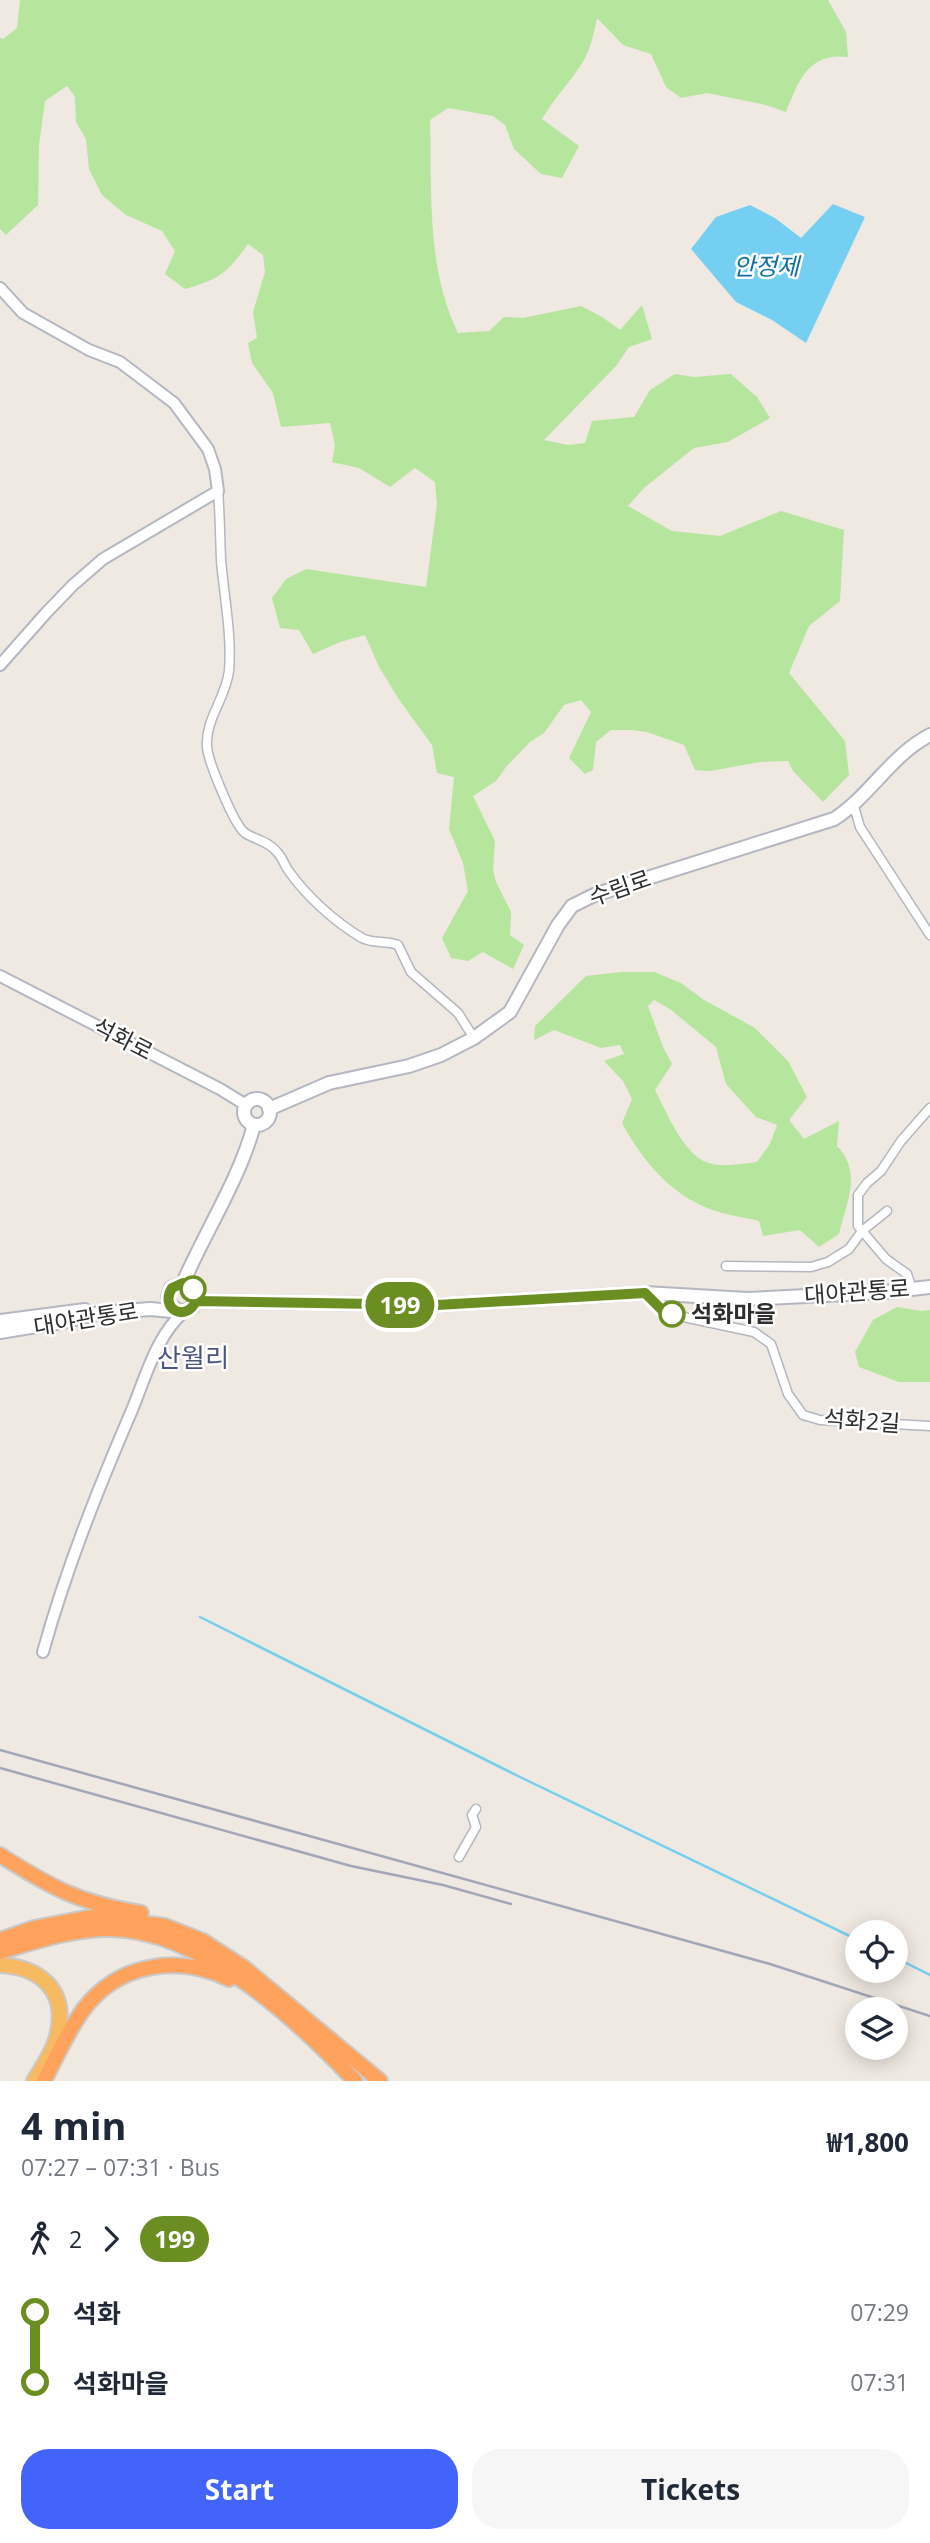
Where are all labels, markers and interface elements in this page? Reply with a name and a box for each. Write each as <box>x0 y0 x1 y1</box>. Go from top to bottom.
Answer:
water label: 안정제 <box>733 249 802 282</box>
street label: 수림로 <box>584 862 655 913</box>
street label: 석화로 <box>88 1009 159 1067</box>
street label: 대야관통로 <box>803 1271 911 1311</box>
unlabelled marker <box>180 1276 206 1302</box>
line badge: 199 <box>360 1282 440 1328</box>
text: 199 <box>379 1288 421 1321</box>
street label: 대야관통로 <box>31 1294 141 1342</box>
place label: 석화마을 <box>691 1297 776 1329</box>
marker: 석화마을 <box>659 1301 685 1327</box>
district label: 산월리 <box>157 1339 229 1375</box>
street label: 석화2길 <box>823 1401 901 1439</box>
map controls <box>845 1920 908 2060</box>
button: locate <box>845 1920 908 1983</box>
button: layers <box>845 1997 908 2060</box>
text: 4 min <box>21 2099 126 2151</box>
text: ₩1,800 <box>827 2124 909 2160</box>
text: 07:27 – 07:31 · Bus <box>21 2151 220 2183</box>
icon: walk <box>21 2220 59 2258</box>
icon: forward <box>92 2220 130 2258</box>
text: 199 <box>154 2222 195 2255</box>
text: 2 <box>69 2223 82 2255</box>
text: 석화 <box>73 2295 121 2331</box>
text: 07:29 <box>850 2296 909 2328</box>
text: 석화마을 <box>73 2365 169 2401</box>
text: 07:31 <box>850 2366 909 2398</box>
button: Start <box>21 2449 458 2529</box>
button: Tickets <box>472 2449 909 2529</box>

